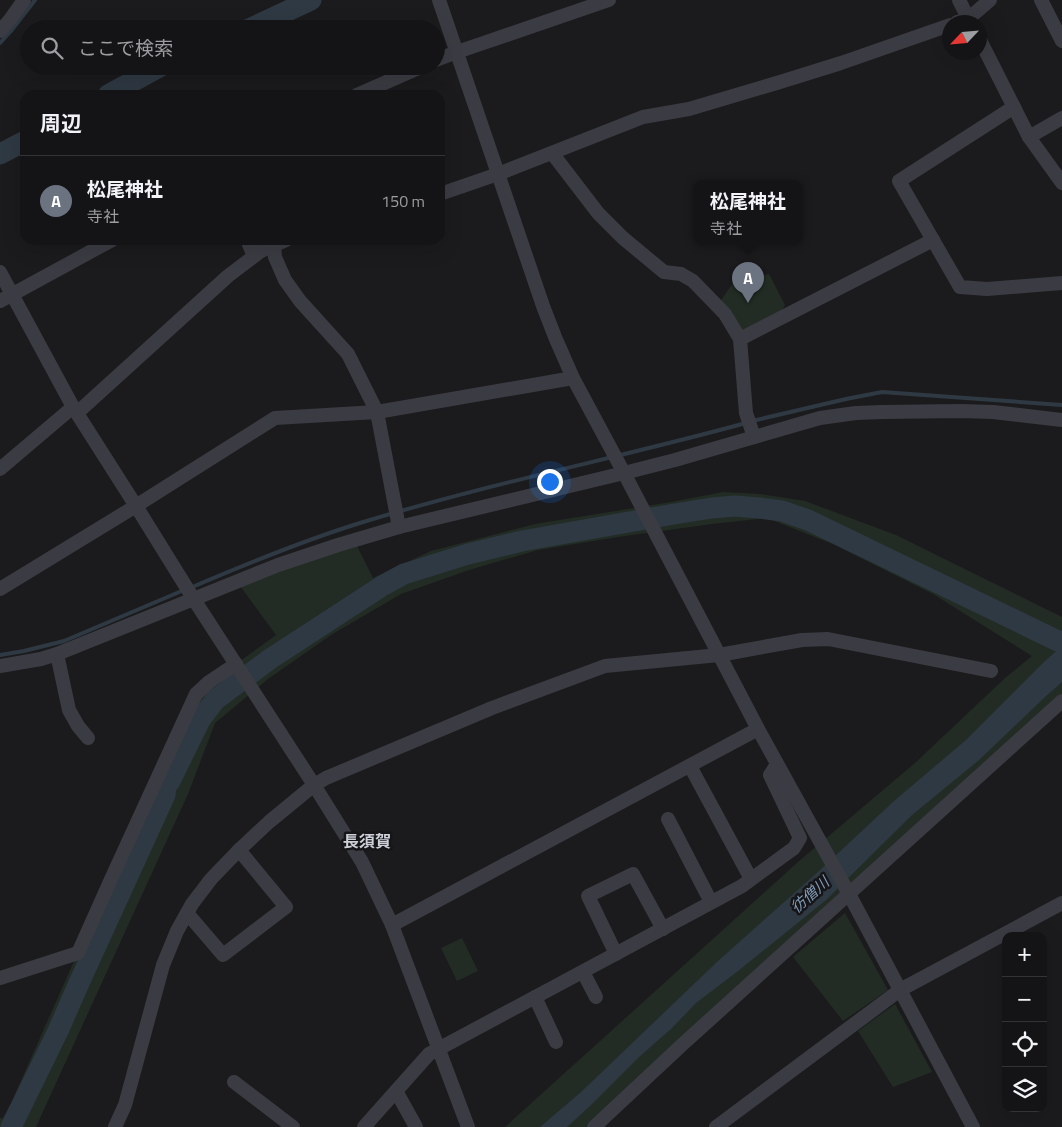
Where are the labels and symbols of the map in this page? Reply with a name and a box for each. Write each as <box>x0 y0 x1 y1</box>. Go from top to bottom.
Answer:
north arrow <box>942 15 987 60</box>
pin: A <box>732 262 764 303</box>
your location <box>537 469 563 495</box>
district label: 長須賀 <box>343 829 391 853</box>
water label: 彷僧川 <box>785 870 836 918</box>

